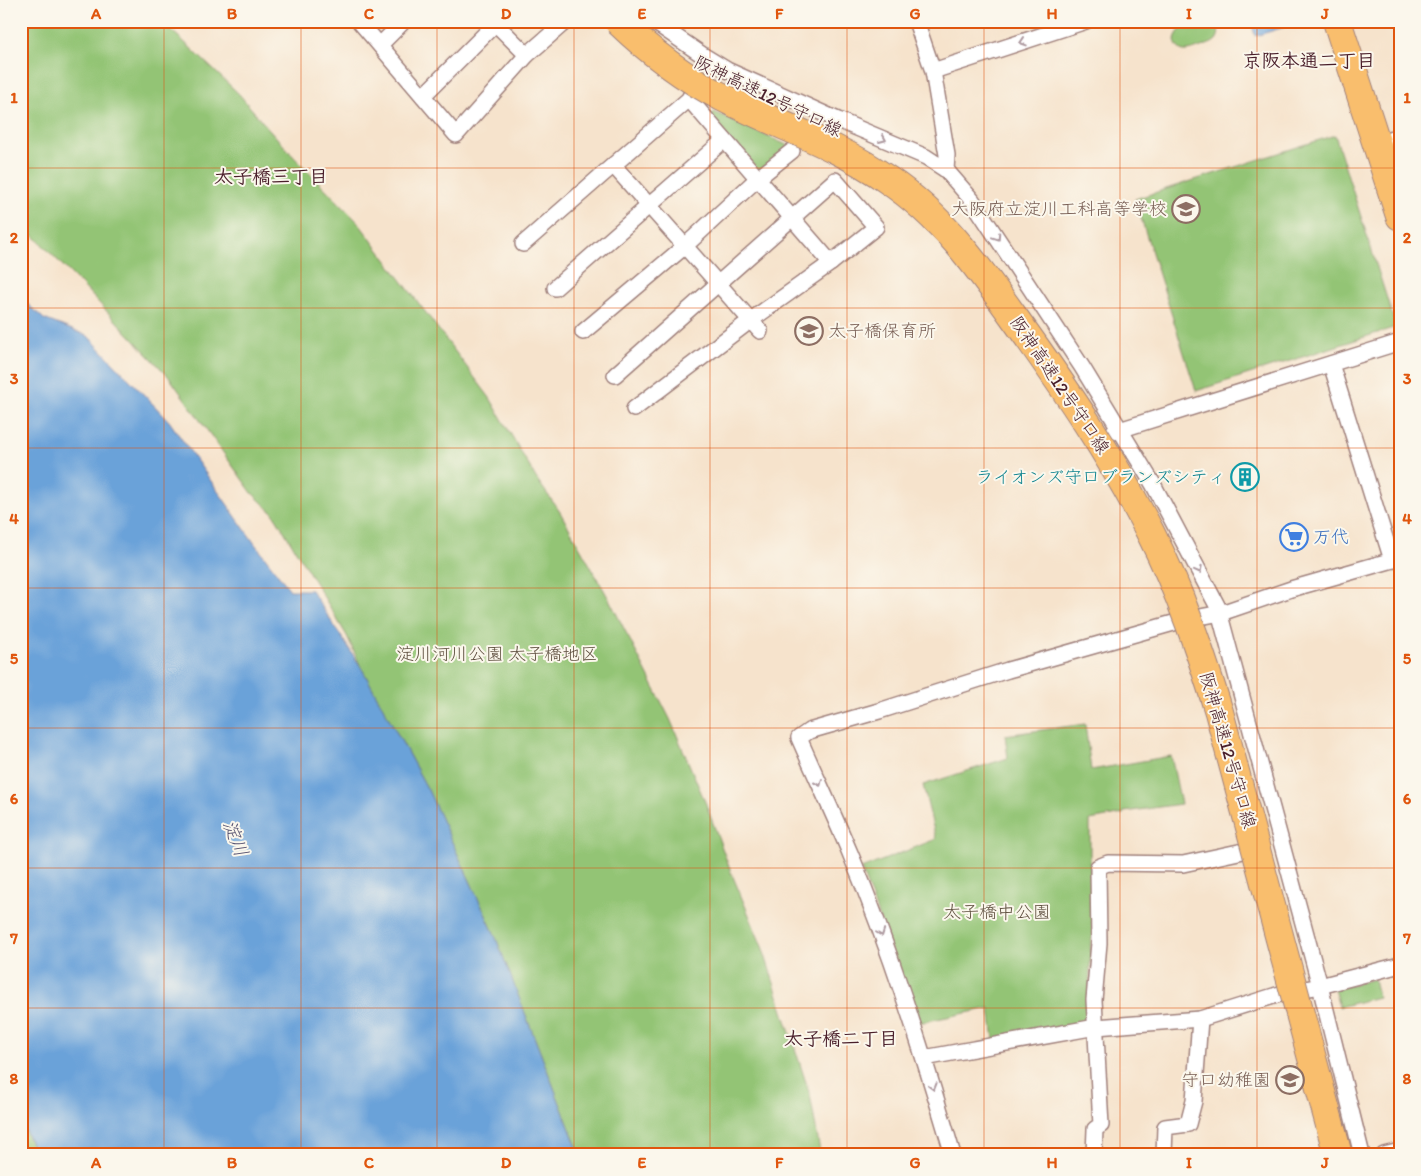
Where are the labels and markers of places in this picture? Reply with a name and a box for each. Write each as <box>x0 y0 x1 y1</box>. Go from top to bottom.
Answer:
school or university icon: 大阪府立淀川工科高等学校 <box>1171 194 1201 224</box>
place label: 大阪府立淀川工科高等学校 <box>951 198 1167 220</box>
school or university icon: 太子橋保育所 <box>794 316 824 346</box>
place label: 太子橋保育所 <box>828 320 936 342</box>
building icon: ライオンズ守口ブランズシティ <box>1230 462 1260 492</box>
place label: ライオンズ守口ブランズシティ <box>975 466 1226 488</box>
supermarket icon: 万代 <box>1279 522 1309 552</box>
place label: 万代 <box>1313 526 1349 548</box>
school or university icon: 守口幼稚園 <box>1275 1065 1305 1095</box>
place label: 守口幼稚園 <box>1181 1069 1271 1091</box>

